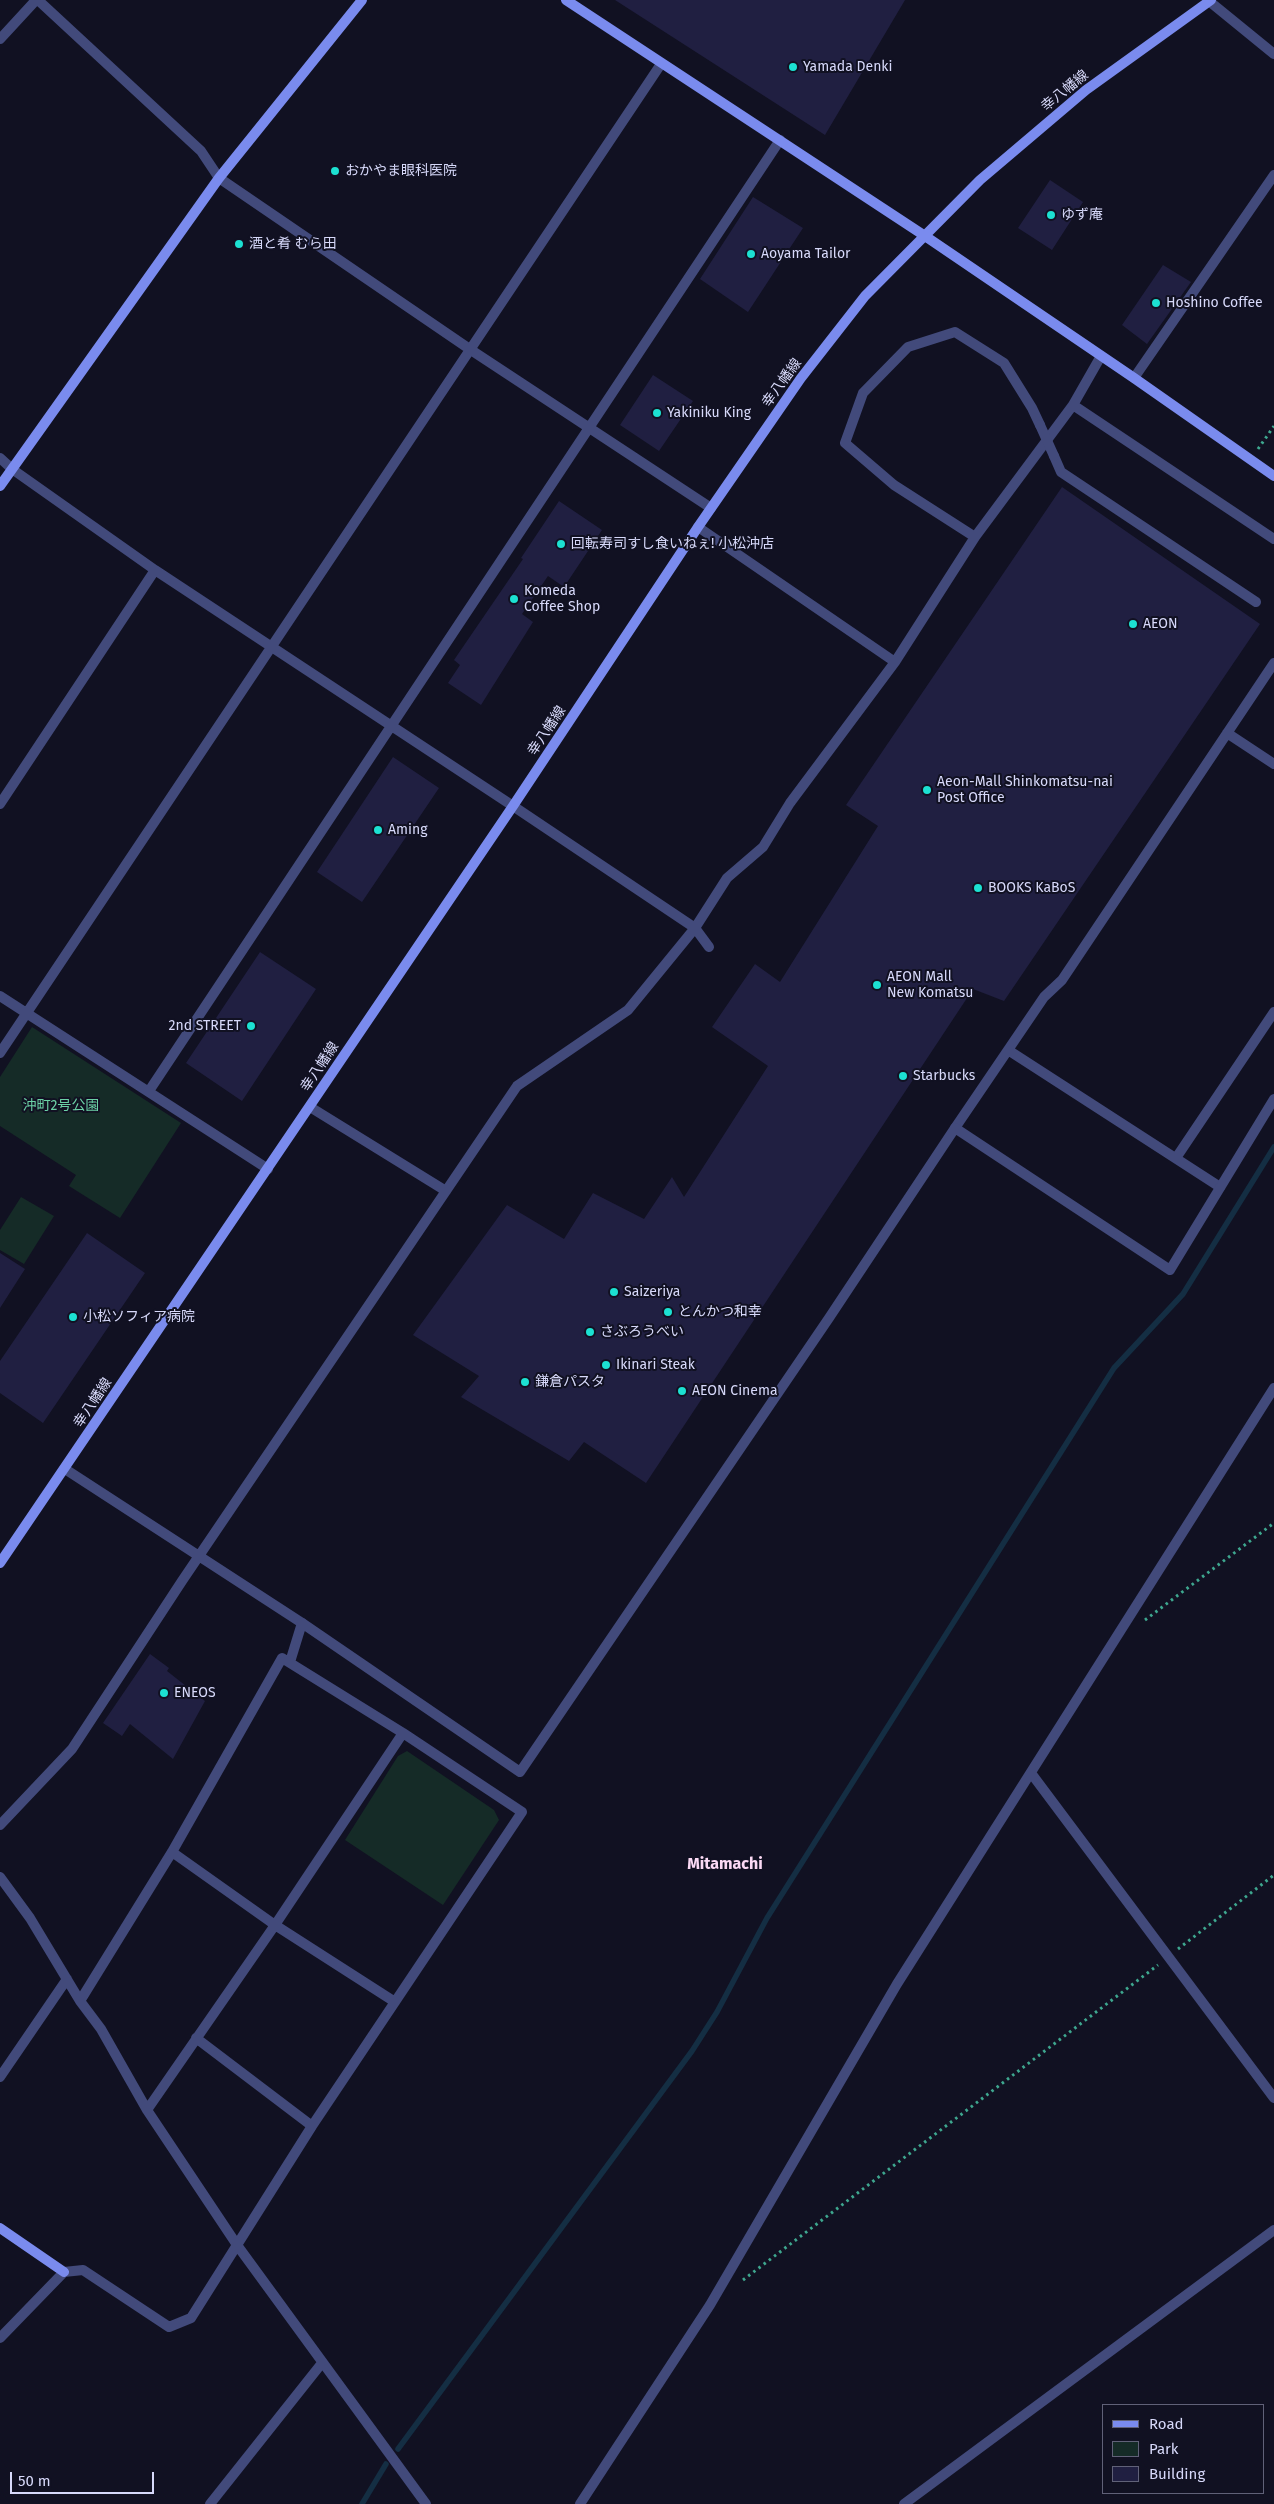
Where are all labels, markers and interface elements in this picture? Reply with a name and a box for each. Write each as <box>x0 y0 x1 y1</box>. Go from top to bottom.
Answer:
place label: Yamada Denki <box>803 59 892 75</box>
marker: Yamada Denki <box>787 61 799 73</box>
street label: 幸八幡線 <box>1038 67 1092 115</box>
place label: おかやま眼科医院 <box>345 163 457 179</box>
marker: おかやま眼科医院 <box>329 165 341 177</box>
place label: ゆず庵 <box>1061 207 1103 223</box>
marker: ゆず庵 <box>1045 209 1057 221</box>
place label: 酒と肴 むら田 <box>249 236 337 252</box>
marker: 酒と肴 むら田 <box>233 238 245 250</box>
place label: Aoyama Tailor <box>761 246 850 262</box>
marker: Aoyama Tailor <box>745 248 757 260</box>
place label: Hoshino Coffee <box>1166 295 1263 311</box>
marker: Hoshino Coffee <box>1150 297 1162 309</box>
street label: 幸八幡線 <box>759 355 805 411</box>
place label: Yakiniku King <box>667 405 751 421</box>
marker: Yakiniku King <box>651 407 663 419</box>
place label: 回転寿司すし食いねぇ! 小松沖店 <box>571 536 774 552</box>
marker: 回転寿司すし食いねぇ! 小松沖店 <box>555 538 567 550</box>
place label: Komeda Coffee Shop <box>524 583 600 616</box>
marker: Komeda Coffee Shop <box>508 593 520 605</box>
place label: AEON <box>1143 616 1178 632</box>
marker: AEON <box>1127 618 1139 630</box>
street label: 幸八幡線 <box>524 703 570 759</box>
place label: Aeon-Mall Shinkomatsu-nai Post Office <box>937 774 1113 806</box>
marker: Aeon-Mall Shinkomatsu-nai Post Office <box>921 784 933 796</box>
place label: Aming <box>388 822 427 838</box>
marker: Aming <box>372 824 384 836</box>
place label: BOOKS KaBoS <box>988 880 1075 896</box>
marker: BOOKS KaBoS <box>972 882 984 894</box>
place label: AEON Mall New Komatsu <box>887 969 974 1002</box>
marker: AEON Mall New Komatsu <box>871 979 883 991</box>
place label: 2nd STREET <box>169 1018 241 1034</box>
marker: 2nd STREET <box>245 1020 257 1032</box>
street label: 幸八幡線 <box>297 1039 343 1095</box>
place label: Starbucks <box>913 1068 975 1084</box>
marker: Starbucks <box>897 1070 909 1082</box>
park label: 沖町2号公園 <box>23 1098 99 1114</box>
place label: Saizeriya <box>624 1284 680 1300</box>
marker: Saizeriya <box>608 1286 620 1298</box>
place label: とんかつ和幸 <box>678 1304 762 1320</box>
marker: とんかつ和幸 <box>662 1306 674 1318</box>
place label: 小松ソフィア病院 <box>83 1309 195 1325</box>
marker: 小松ソフィア病院 <box>67 1311 79 1323</box>
place label: さぶろうべい <box>600 1324 684 1340</box>
marker: さぶろうべい <box>584 1326 596 1338</box>
place label: Ikinari Steak <box>616 1357 695 1373</box>
marker: Ikinari Steak <box>600 1359 612 1371</box>
place label: 鎌倉パスタ <box>535 1374 605 1390</box>
street label: 幸八幡線 <box>70 1375 116 1431</box>
marker: 鎌倉パスタ <box>519 1376 531 1388</box>
place label: AEON Cinema <box>692 1383 778 1399</box>
marker: AEON Cinema <box>676 1385 688 1397</box>
place label: ENEOS <box>174 1685 216 1701</box>
marker: ENEOS <box>158 1687 170 1699</box>
district label: Mitamachi <box>687 1855 763 1875</box>
legend <box>1102 2404 1264 2494</box>
text: Road <box>1149 2415 1184 2433</box>
text: Park <box>1149 2440 1179 2458</box>
scale bar <box>12 2462 156 2494</box>
text: Building <box>1149 2465 1205 2483</box>
text: 50 m <box>18 2472 51 2490</box>

